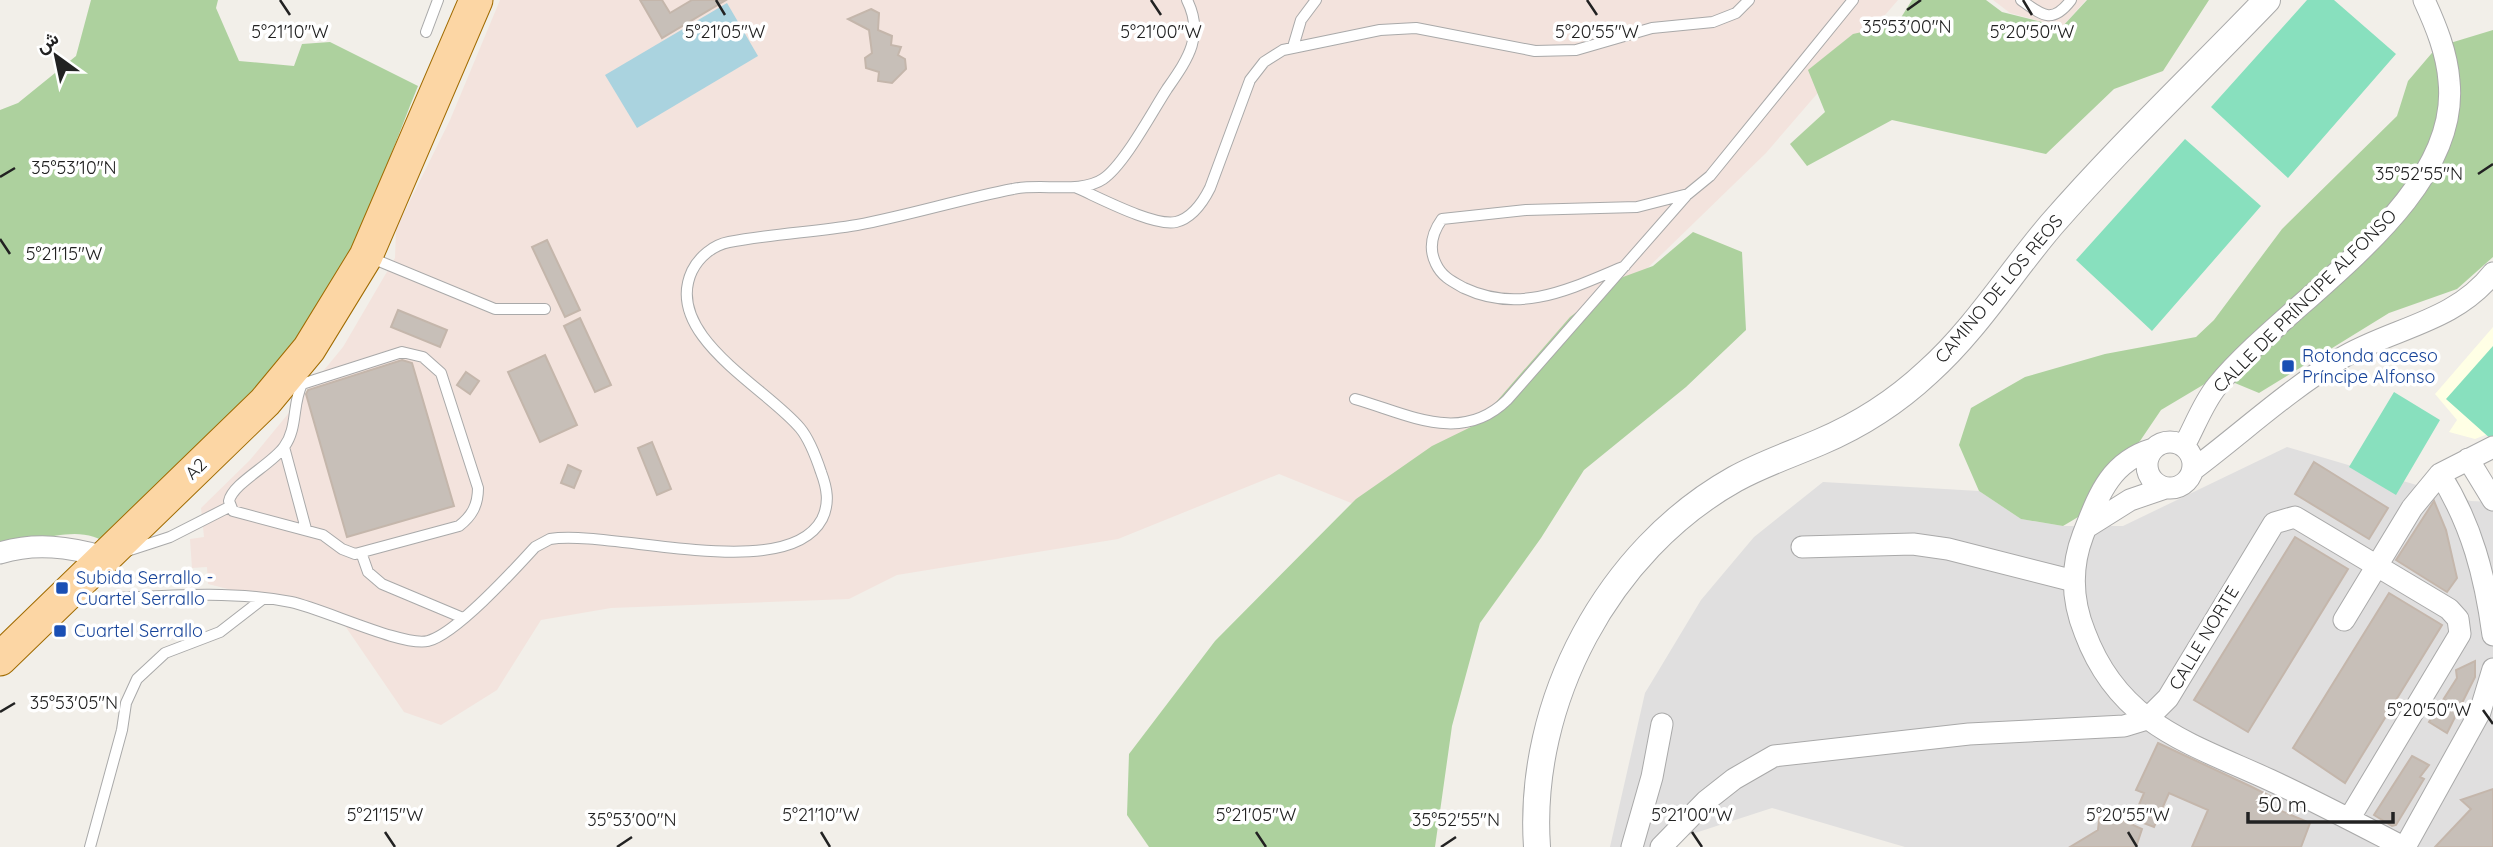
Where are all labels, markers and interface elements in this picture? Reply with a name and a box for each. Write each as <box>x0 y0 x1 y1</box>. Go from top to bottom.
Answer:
text: 35°53'00"N <box>1862 15 1952 38</box>
text: 5°21'10"W <box>251 20 329 43</box>
text: 5°21'05"W <box>685 20 765 43</box>
text: 5°21'00"W <box>1120 20 1202 43</box>
text: 5°20'55"W <box>1555 20 1639 43</box>
text: 5°20'50"W <box>1990 20 2074 43</box>
north arrow <box>21 21 91 91</box>
text: ش <box>31 25 63 58</box>
text: 35°53'10"N <box>31 156 117 179</box>
text: 35°52'55"N <box>2375 162 2463 185</box>
street label: CALLE DE PRÍNCIPE ALFONSO <box>2208 204 2401 397</box>
street label: CAMINO DE LOS REOS <box>1930 210 2068 368</box>
text: 5°21'15"W <box>26 242 102 265</box>
place label: Rotonda acceso Príncipe Alfonso <box>2302 344 2438 388</box>
marker: Rotonda acceso Príncipe Alfonso <box>2280 358 2296 374</box>
street label: A2 <box>180 453 211 484</box>
place label: Subida Serrallo - Cuartel Serrallo <box>76 566 214 610</box>
marker: Subida Serrallo - Cuartel Serrallo <box>54 580 70 596</box>
street label: CALLE NORTE <box>2163 581 2244 694</box>
place label: Cuartel Serrallo <box>74 619 203 642</box>
marker: Cuartel Serrallo <box>52 623 68 639</box>
text: 35°53'05"N <box>30 691 118 714</box>
text: 5°20'50"W <box>2387 698 2471 721</box>
scale bar <box>2248 780 2393 824</box>
text: 50 m <box>2258 791 2307 817</box>
text: 5°21'15"W <box>347 803 423 826</box>
text: 5°21'10"W <box>782 803 860 826</box>
text: 5°21'05"W <box>1216 803 1296 826</box>
text: 5°21'00"W <box>1651 803 1733 826</box>
text: 5°20'55"W <box>2086 803 2170 826</box>
text: 35°53'00"N <box>587 808 677 831</box>
text: 35°52'55"N <box>1412 808 1500 831</box>

